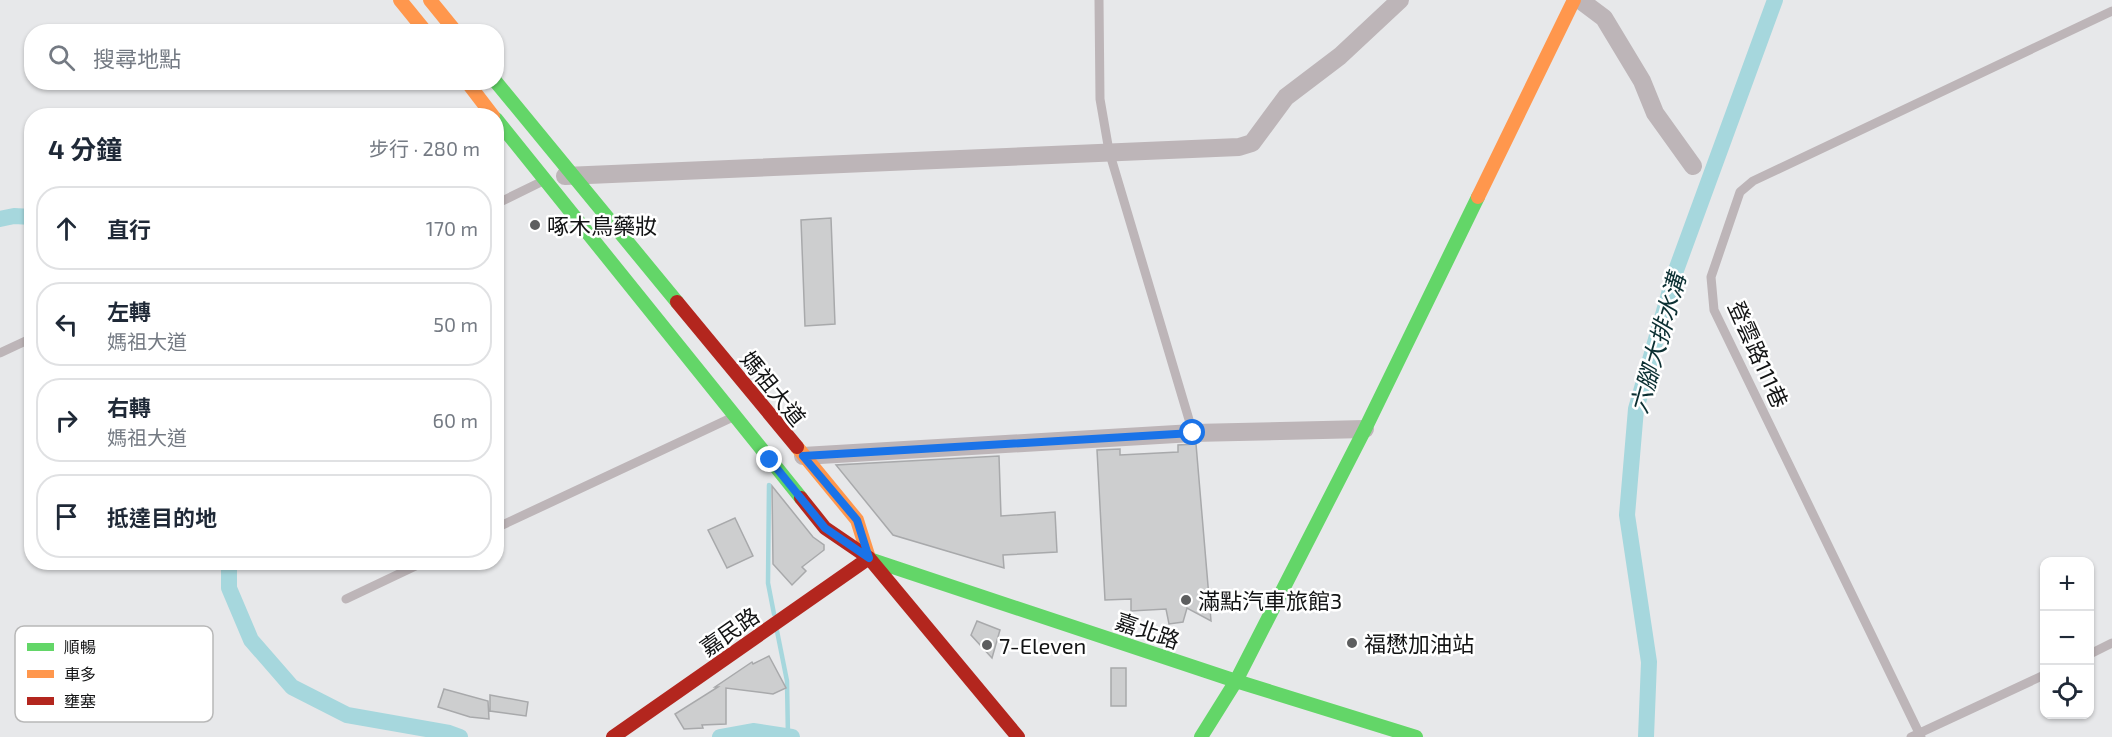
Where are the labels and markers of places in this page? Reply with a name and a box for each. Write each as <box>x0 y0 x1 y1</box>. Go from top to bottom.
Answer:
place label: 啄木鳥藥妝 <box>547 212 657 238</box>
marker: 啄木鳥藥妝 <box>528 218 542 232</box>
place label: 滿點汽車旅館3 <box>1198 587 1342 613</box>
marker: 滿點汽車旅館3 <box>1179 593 1193 607</box>
place label: 福懋加油站 <box>1364 630 1474 656</box>
place label: 7-Eleven <box>999 632 1086 658</box>
marker: 福懋加油站 <box>1345 636 1359 650</box>
marker: 7-Eleven <box>980 638 994 652</box>

